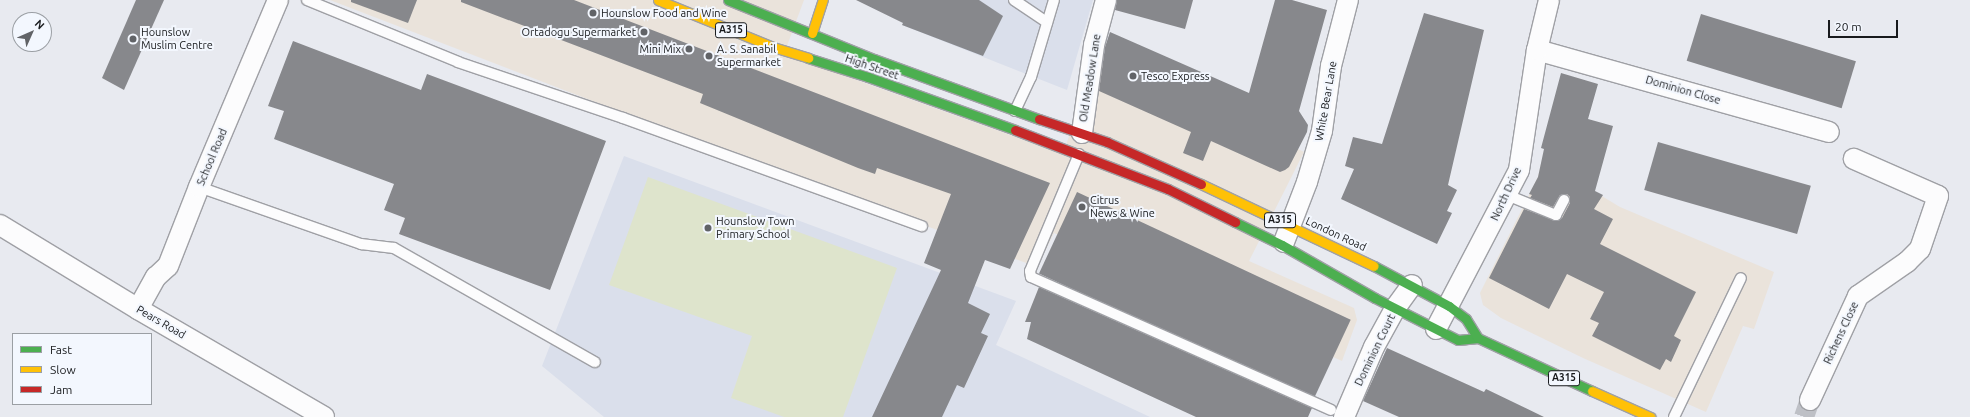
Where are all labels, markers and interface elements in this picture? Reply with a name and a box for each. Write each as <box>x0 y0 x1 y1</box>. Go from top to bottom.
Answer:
place label: Hounslow Food and Wine <box>601 6 727 20</box>
marker: Hounslow Food and Wine <box>588 8 598 18</box>
north arrow <box>12 12 52 52</box>
scale bar <box>1830 12 1900 38</box>
text: N <box>33 17 47 31</box>
text: 20 m <box>1835 20 1862 33</box>
road number: A315 <box>715 22 747 38</box>
place label: Ortadogu Supermarket <box>522 25 636 39</box>
place label: Hounslow Muslim Centre <box>141 26 213 52</box>
marker: Ortadogu Supermarket <box>639 27 649 37</box>
street label: Old Meadow Lane <box>1077 33 1103 123</box>
marker: Hounslow Muslim Centre <box>128 34 138 44</box>
place label: Mini Mix <box>640 42 681 56</box>
place label: A. S. Sanabil Supermarket <box>717 43 781 69</box>
marker: Mini Mix <box>684 44 694 54</box>
marker: A. S. Sanabil Supermarket <box>704 51 714 61</box>
street label: High Street <box>843 52 901 82</box>
street label: White Bear Lane <box>1312 60 1340 142</box>
place label: Tesco Express <box>1141 69 1210 83</box>
marker: Tesco Express <box>1128 71 1138 81</box>
street label: Dominion Close <box>1644 73 1722 107</box>
street label: School Road <box>194 126 230 188</box>
street label: North Drive <box>1488 165 1524 223</box>
place label: Citrus News & Wine <box>1090 194 1155 220</box>
marker: Citrus News & Wine <box>1077 202 1087 212</box>
road number: A315 <box>1264 212 1296 228</box>
street label: London Road <box>1304 214 1368 254</box>
place label: Hounslow Town Primary School <box>716 215 795 241</box>
marker: Hounslow Town Primary School <box>703 223 713 233</box>
street label: Richens Close <box>1821 300 1861 366</box>
street label: Pears Road <box>134 303 188 341</box>
street label: Dominion Court <box>1352 312 1398 388</box>
legend <box>12 333 152 405</box>
text: Fast <box>50 343 72 356</box>
text: Slow <box>50 363 76 376</box>
road number: A315 <box>1548 370 1580 386</box>
text: Jam <box>50 383 72 396</box>

